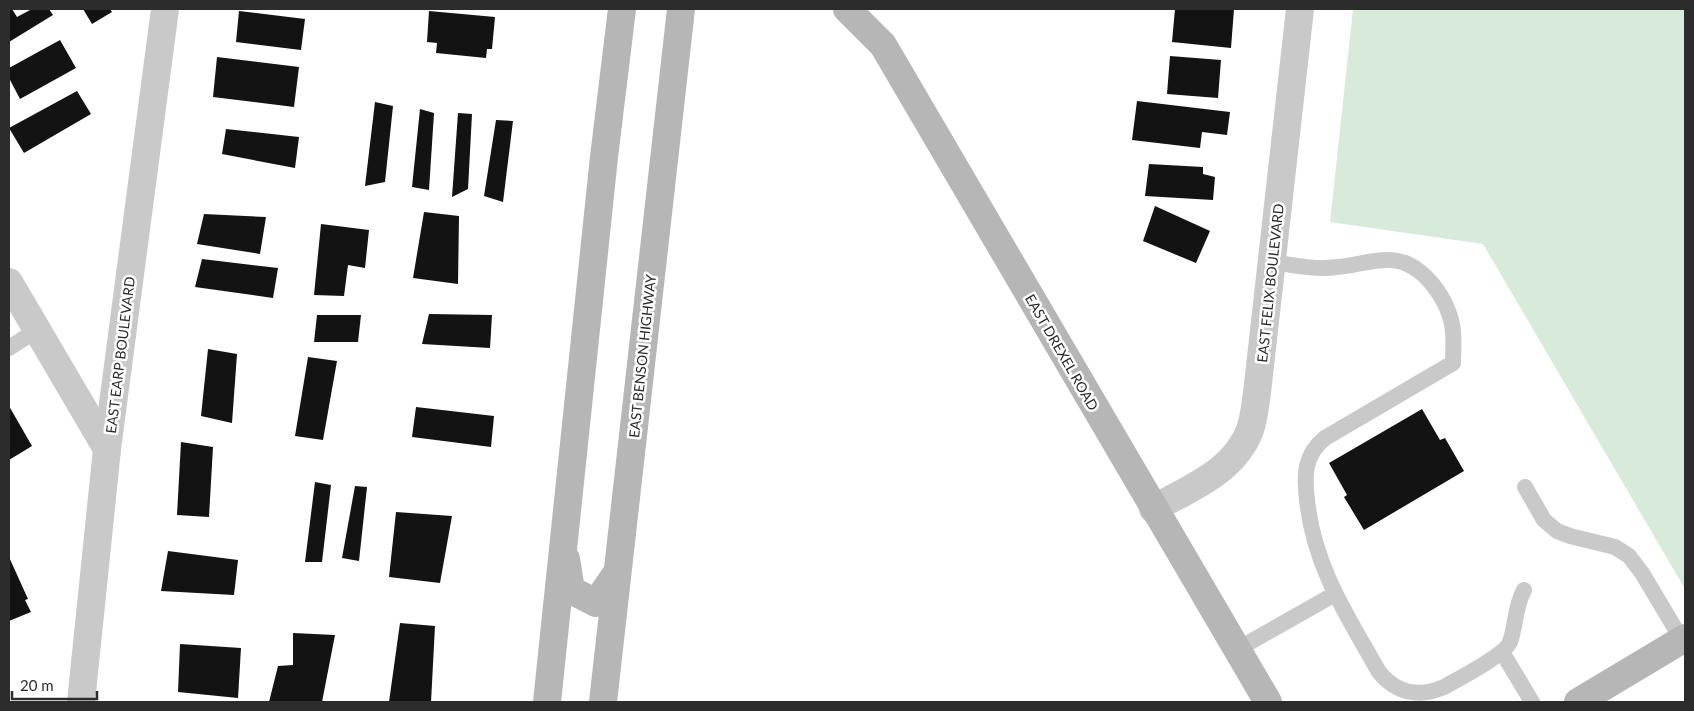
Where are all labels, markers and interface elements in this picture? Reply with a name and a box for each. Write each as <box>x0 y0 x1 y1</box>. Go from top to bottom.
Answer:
street label: EAST FELIX BOULEVARD <box>1253 203 1287 363</box>
street label: EAST BENSON HIGHWAY <box>625 273 659 439</box>
street label: EAST EARP BOULEVARD <box>102 276 138 434</box>
street label: EAST DREXEL ROAD <box>1022 291 1102 413</box>
scale bar <box>12 668 98 700</box>
text: 20 m <box>20 676 54 694</box>

